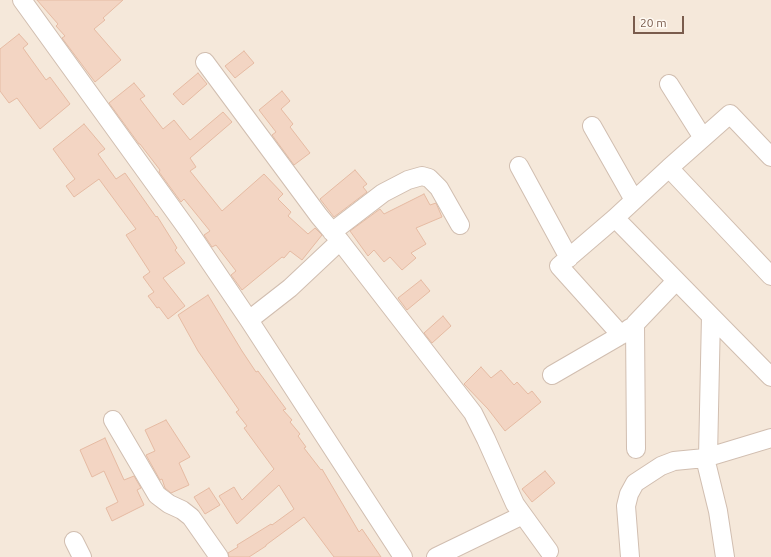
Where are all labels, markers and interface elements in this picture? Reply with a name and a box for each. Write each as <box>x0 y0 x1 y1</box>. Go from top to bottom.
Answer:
scale bar <box>635 8 686 34</box>
text: 20 m <box>640 16 667 29</box>

